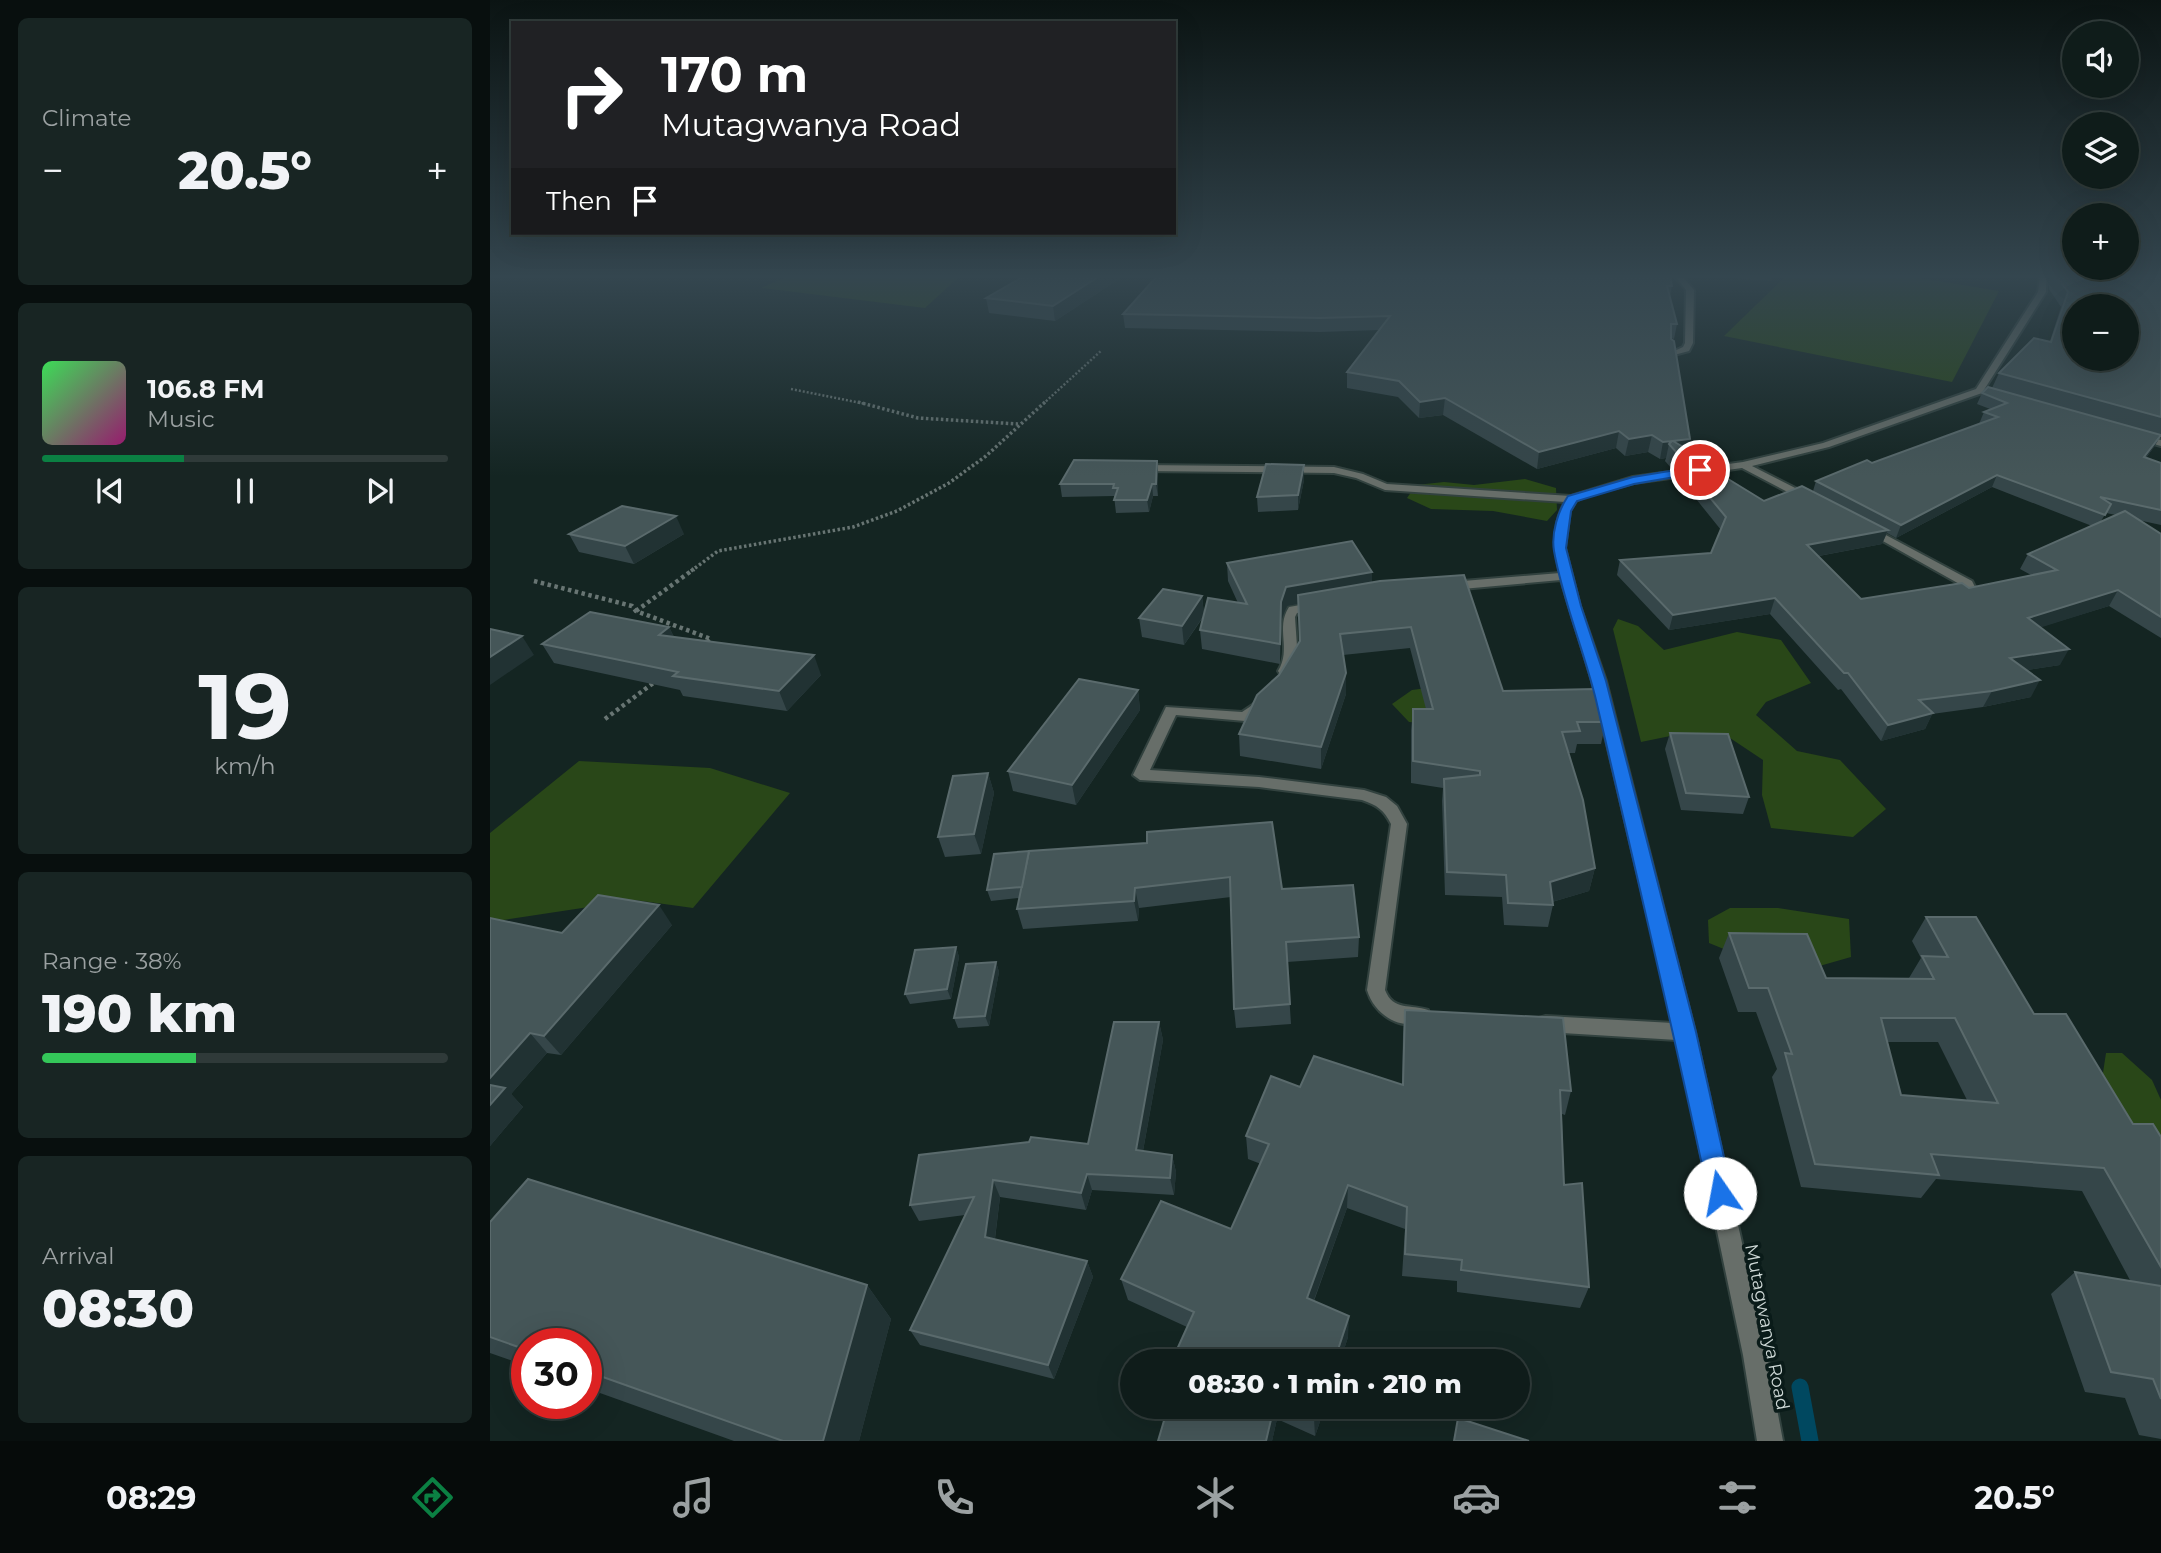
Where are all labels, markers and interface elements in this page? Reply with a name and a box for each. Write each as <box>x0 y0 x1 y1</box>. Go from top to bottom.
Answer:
map controls <box>2062 21 2139 371</box>
button: sound <box>2062 21 2139 98</box>
text: 170 m <box>661 45 808 104</box>
icon: right <box>546 49 637 140</box>
text: Climate <box>42 104 131 132</box>
text: Mutagwanya Road <box>661 105 961 144</box>
button: layers <box>2062 112 2139 189</box>
text: 20.5° <box>178 139 312 202</box>
text: − <box>42 147 64 194</box>
text: + <box>426 147 448 194</box>
icon: arrive <box>626 182 664 220</box>
text: Then <box>546 185 612 217</box>
button: + <box>2062 203 2139 280</box>
button: − <box>2062 294 2139 371</box>
text: 106.8 FM <box>147 373 265 405</box>
text: Music <box>147 405 215 433</box>
pin <box>1670 440 1730 500</box>
icon: arrive <box>1681 451 1719 489</box>
icon: previous <box>91 472 129 510</box>
icon: pause <box>226 472 264 510</box>
icon: next <box>361 472 399 510</box>
text: 19 <box>198 651 292 762</box>
text: km/h <box>214 752 276 780</box>
text: Range · 38% <box>42 947 182 975</box>
text: 190 km <box>42 982 237 1045</box>
position arrow <box>1683 1156 1757 1230</box>
text: Arrival <box>42 1242 115 1270</box>
street label: Mutagwanya Road <box>1740 1242 1794 1412</box>
text: 08:30 <box>42 1277 194 1340</box>
speed limit sign: 30 <box>511 1328 602 1419</box>
text: 08:30 · 1 min · 210 m <box>1188 1368 1462 1400</box>
icon: directions <box>408 1473 457 1522</box>
icon: music <box>669 1473 718 1522</box>
icon: phone <box>930 1473 979 1522</box>
icon: climate <box>1191 1473 1240 1522</box>
icon: car <box>1452 1473 1501 1522</box>
icon: filters <box>1713 1473 1762 1522</box>
text: 08:29 <box>106 1478 196 1517</box>
text: 20.5° <box>1974 1478 2055 1517</box>

